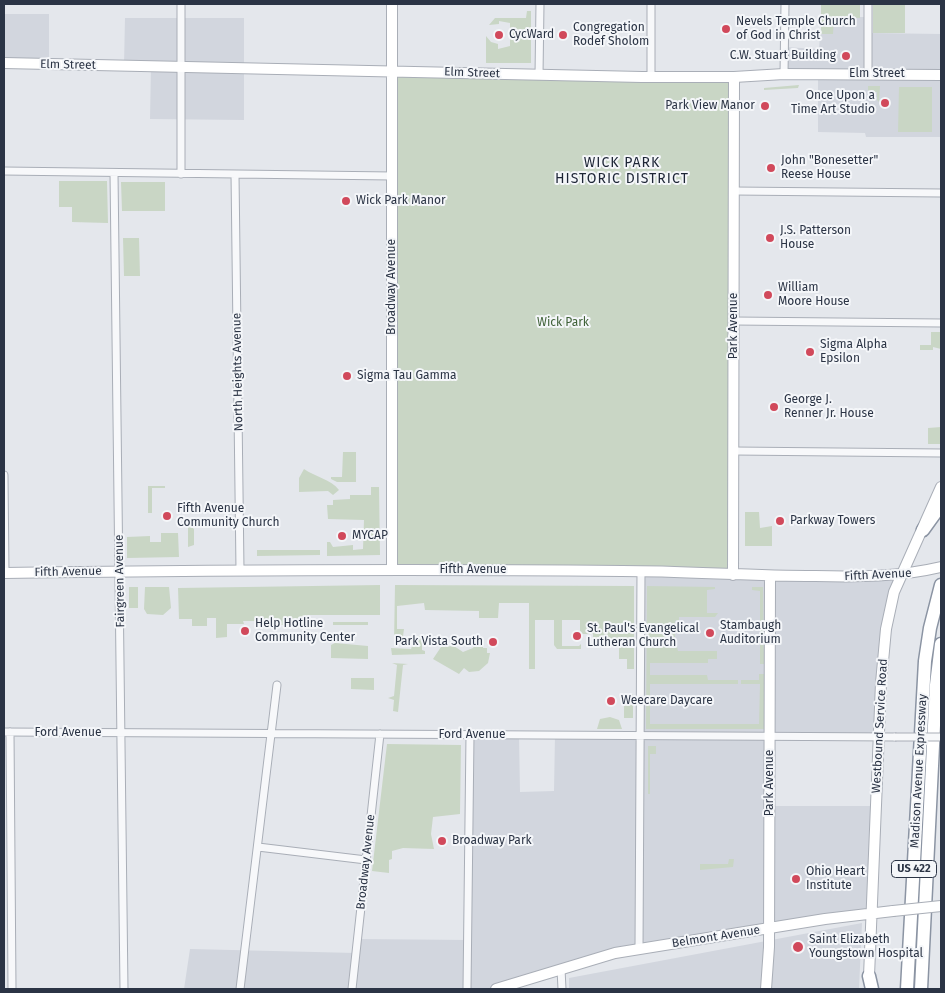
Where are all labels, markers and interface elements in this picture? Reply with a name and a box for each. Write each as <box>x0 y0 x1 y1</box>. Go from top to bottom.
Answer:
place label: Nevels Temple Church of God in Christ <box>736 15 856 43</box>
place label: Congregation Rodef Sholom <box>573 21 649 49</box>
marker: Nevels Temple Church of God in Christ <box>720 23 732 35</box>
place label: CycWard <box>509 28 554 42</box>
marker: CycWard <box>493 29 505 41</box>
marker: Congregation Rodef Sholom <box>557 29 569 41</box>
place label: C.W. Stuart Building <box>730 49 836 63</box>
marker: C.W. Stuart Building <box>840 50 852 62</box>
street label: Elm Street <box>40 57 96 73</box>
street label: Elm Street <box>444 65 500 81</box>
street label: Elm Street <box>849 67 905 81</box>
place label: Once Upon a Time Art Studio <box>791 89 875 117</box>
marker: Once Upon a Time Art Studio <box>879 97 891 109</box>
place label: Park View Manor <box>665 99 755 113</box>
marker: Park View Manor <box>759 100 771 112</box>
place label: John "Bonesetter" Reese House <box>781 154 878 182</box>
district label: WICK PARK HISTORIC DISTRICT <box>553 155 691 188</box>
marker: John "Bonesetter" Reese House <box>765 162 777 174</box>
place label: Wick Park Manor <box>356 194 446 208</box>
marker: Wick Park Manor <box>340 195 352 207</box>
place label: J.S. Patterson House <box>780 224 851 252</box>
marker: J.S. Patterson House <box>764 232 776 244</box>
street label: Broadway Avenue <box>385 239 399 335</box>
place label: William Moore House <box>778 281 850 309</box>
marker: William Moore House <box>762 289 774 301</box>
street label: Park Avenue <box>727 293 741 359</box>
street label: North Heights Avenue <box>230 313 246 431</box>
park label: Wick Park <box>537 316 589 330</box>
place label: Sigma Alpha Epsilon <box>820 338 887 366</box>
marker: Sigma Alpha Epsilon <box>804 346 816 358</box>
place label: Sigma Tau Gamma <box>357 369 457 383</box>
marker: Sigma Tau Gamma <box>341 370 353 382</box>
place label: George J. Renner Jr. House <box>784 393 874 421</box>
marker: George J. Renner Jr. House <box>768 401 780 413</box>
place label: Fifth Avenue Community Church <box>177 502 279 530</box>
marker: Fifth Avenue Community Church <box>161 510 173 522</box>
place label: Parkway Towers <box>790 514 875 528</box>
marker: Parkway Towers <box>774 515 786 527</box>
place label: MYCAP <box>352 529 388 543</box>
marker: MYCAP <box>336 530 348 542</box>
street label: Fairgreen Avenue <box>112 534 128 628</box>
street label: Fifth Avenue <box>439 563 507 577</box>
street label: Fifth Avenue <box>34 564 102 580</box>
street label: Fifth Avenue <box>844 566 912 584</box>
place label: Help Hotline Community Center <box>255 617 355 645</box>
place label: Stambaugh Auditorium <box>720 619 781 647</box>
place label: St. Paul's Evangelical Lutheran Church <box>587 622 699 650</box>
marker: Help Hotline Community Center <box>239 625 251 637</box>
marker: Stambaugh Auditorium <box>704 627 716 639</box>
marker: St. Paul's Evangelical Lutheran Church <box>571 630 583 642</box>
place label: Park Vista South <box>395 635 483 649</box>
marker: Park Vista South <box>487 636 499 648</box>
street label: Westbound Service Road <box>869 658 891 794</box>
place label: Weecare Daycare <box>621 694 713 708</box>
street label: Madison Avenue Expressway <box>908 694 930 848</box>
marker: Weecare Daycare <box>605 695 617 707</box>
street label: Ford Avenue <box>35 726 101 740</box>
street label: Ford Avenue <box>439 728 505 742</box>
street label: Park Avenue <box>763 750 777 816</box>
street label: Broadway Avenue <box>354 814 378 910</box>
place label: Broadway Park <box>452 834 532 848</box>
marker: Broadway Park <box>436 835 448 847</box>
road number: US 422 <box>892 861 936 878</box>
place label: Ohio Heart Institute <box>806 865 865 893</box>
marker: Ohio Heart Institute <box>790 873 802 885</box>
street label: Belmont Avenue <box>671 923 761 951</box>
place label: Saint Elizabeth Youngstown Hospital <box>809 933 923 961</box>
marker: Saint Elizabeth Youngstown Hospital <box>791 940 805 954</box>

